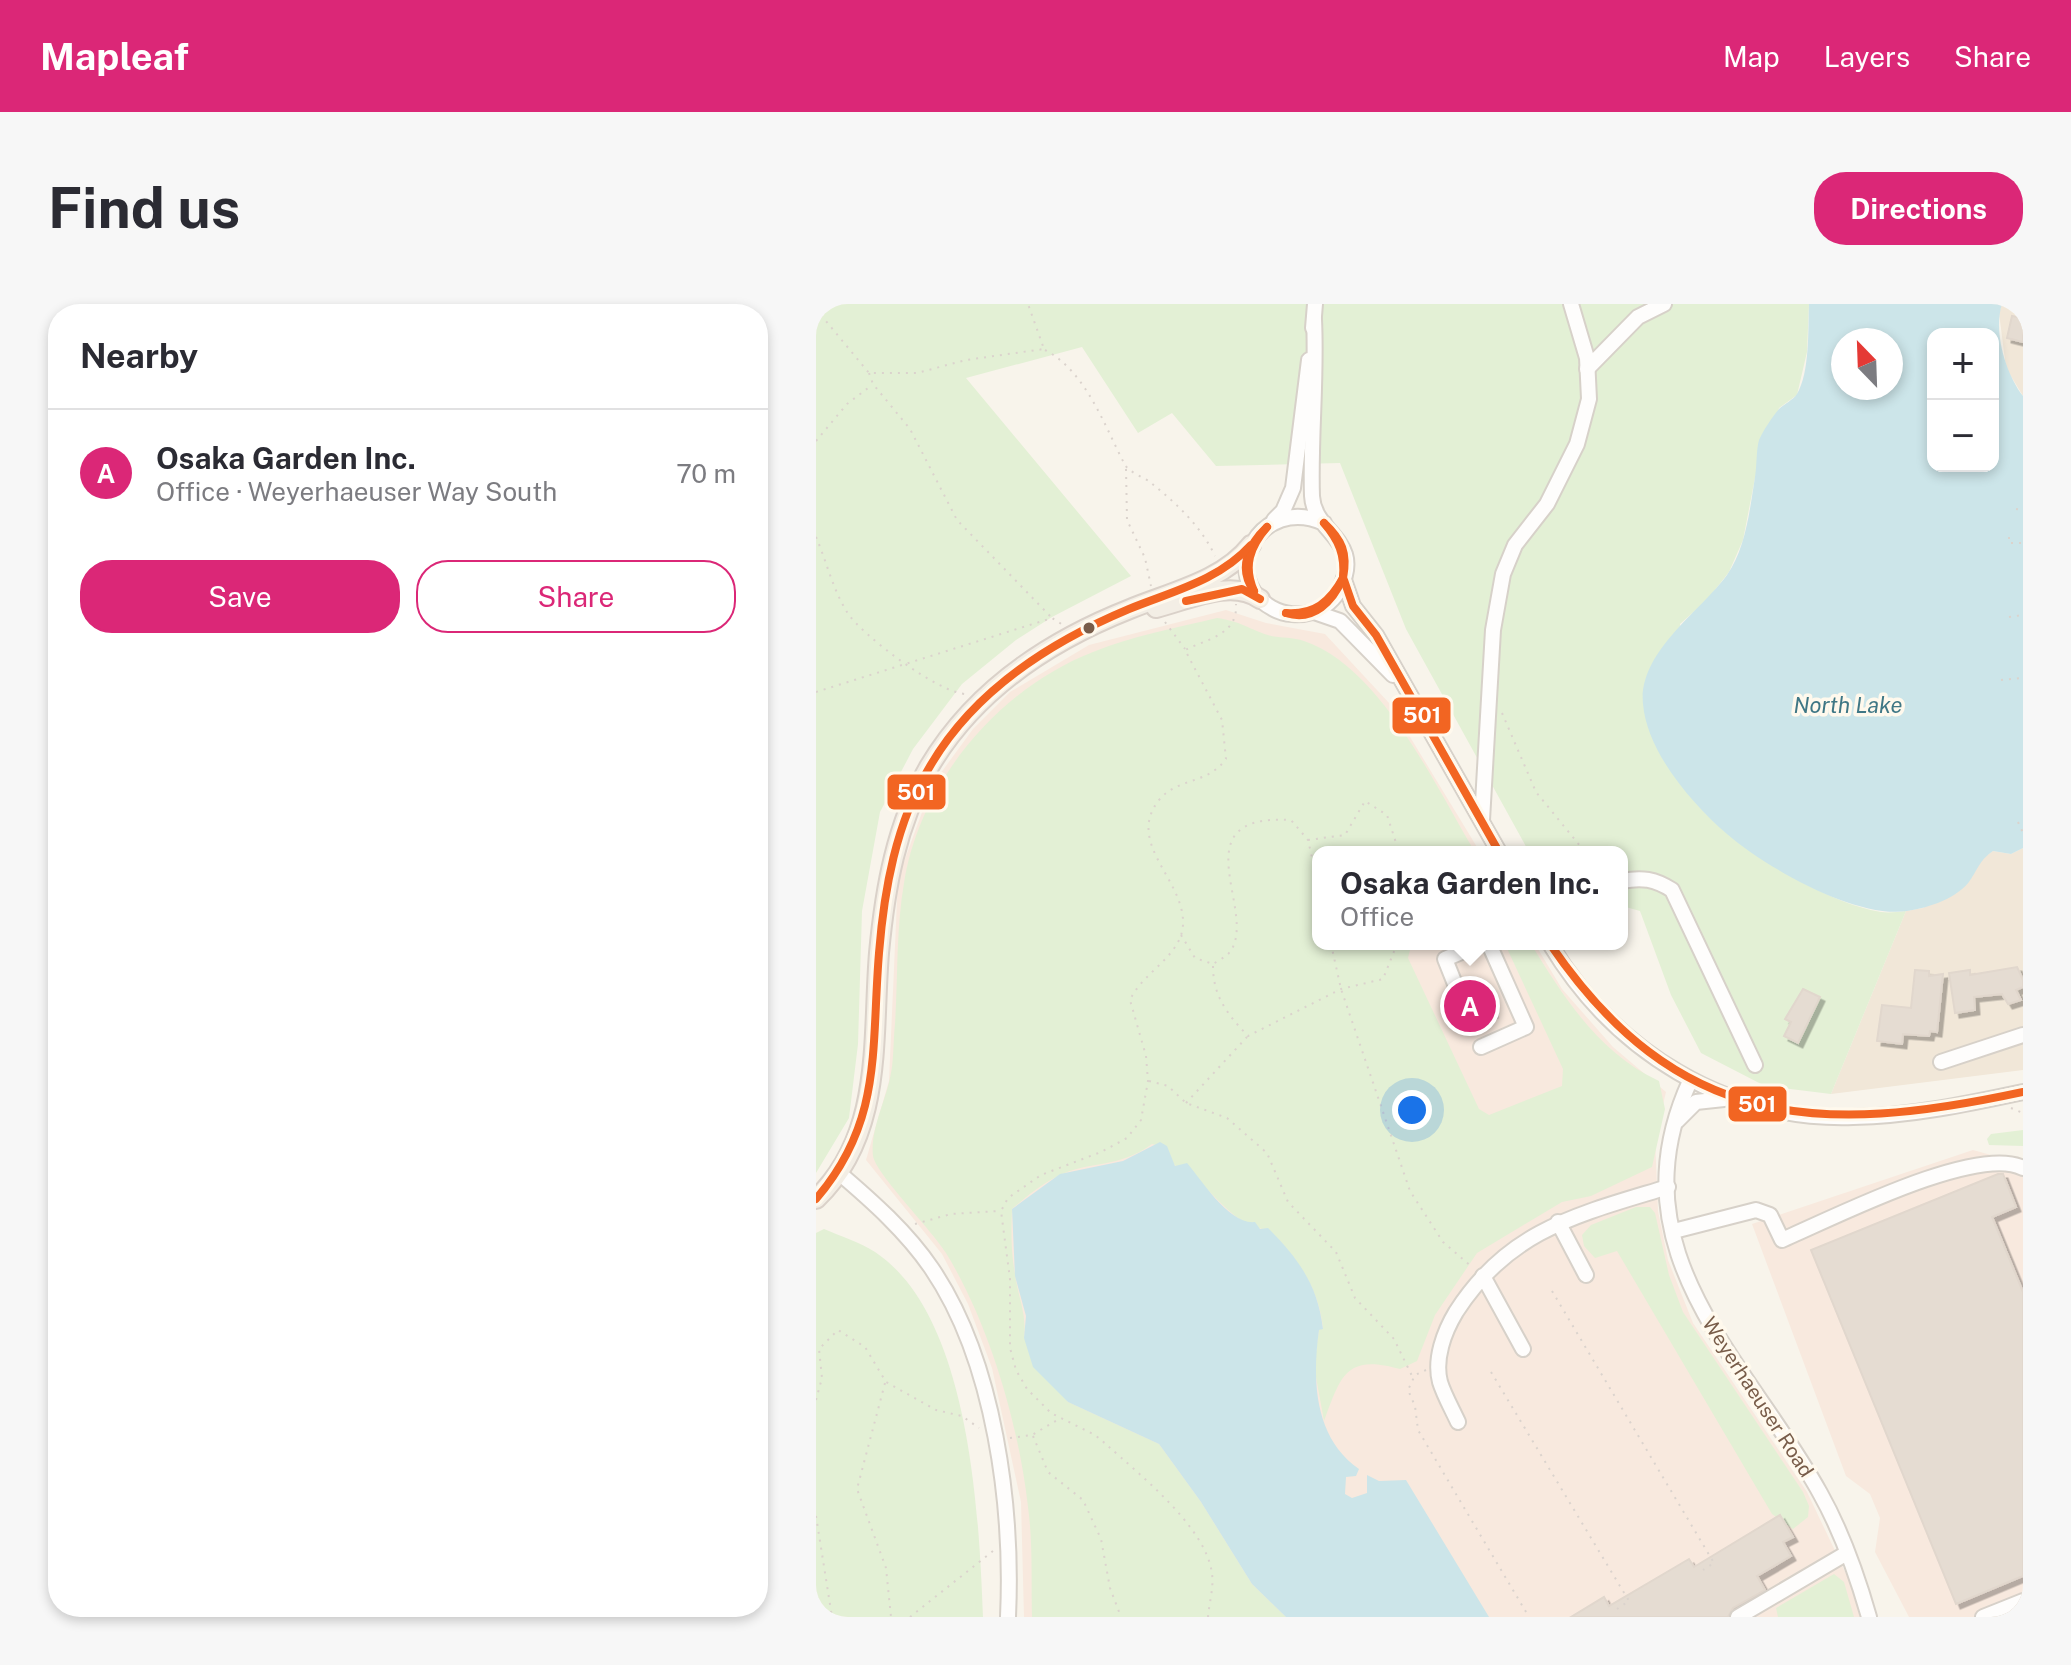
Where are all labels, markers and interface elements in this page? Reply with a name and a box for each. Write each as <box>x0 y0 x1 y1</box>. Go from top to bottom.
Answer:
text: Mapleaf <box>40 34 189 79</box>
text: Map <box>1723 40 1780 73</box>
text: Layers <box>1824 40 1910 73</box>
text: Share <box>1954 40 2031 73</box>
button: Directions <box>1814 172 2023 245</box>
text: Find us <box>48 175 240 241</box>
north arrow <box>1831 328 1903 400</box>
map controls <box>1927 328 1999 472</box>
button: + <box>1927 328 1999 400</box>
text: Nearby <box>80 336 198 376</box>
button: − <box>1927 400 1999 472</box>
text: Osaka Garden Inc. <box>156 440 416 476</box>
text: A <box>97 458 115 489</box>
text: 70 m <box>676 458 736 489</box>
text: Office · Weyerhaeuser Way South <box>156 476 557 507</box>
button: Save <box>80 560 400 633</box>
button: Share <box>416 560 736 633</box>
unlabelled marker <box>1081 620 1097 636</box>
water label: North Lake <box>1794 692 1902 718</box>
line badge: 501 <box>1391 696 1452 735</box>
text: 501 <box>1403 702 1441 728</box>
line badge: 501 <box>886 773 947 811</box>
text: 501 <box>897 779 935 805</box>
popup <box>1312 846 1628 950</box>
text: Osaka Garden Inc. <box>1340 865 1600 901</box>
text: Office <box>1340 901 1414 932</box>
pin: A <box>1444 976 1496 1036</box>
line badge: 501 <box>1727 1085 1788 1123</box>
your location <box>1392 1090 1432 1130</box>
text: 501 <box>1738 1091 1776 1117</box>
street label: Weyerhaeuser Road <box>1697 1312 1819 1482</box>

